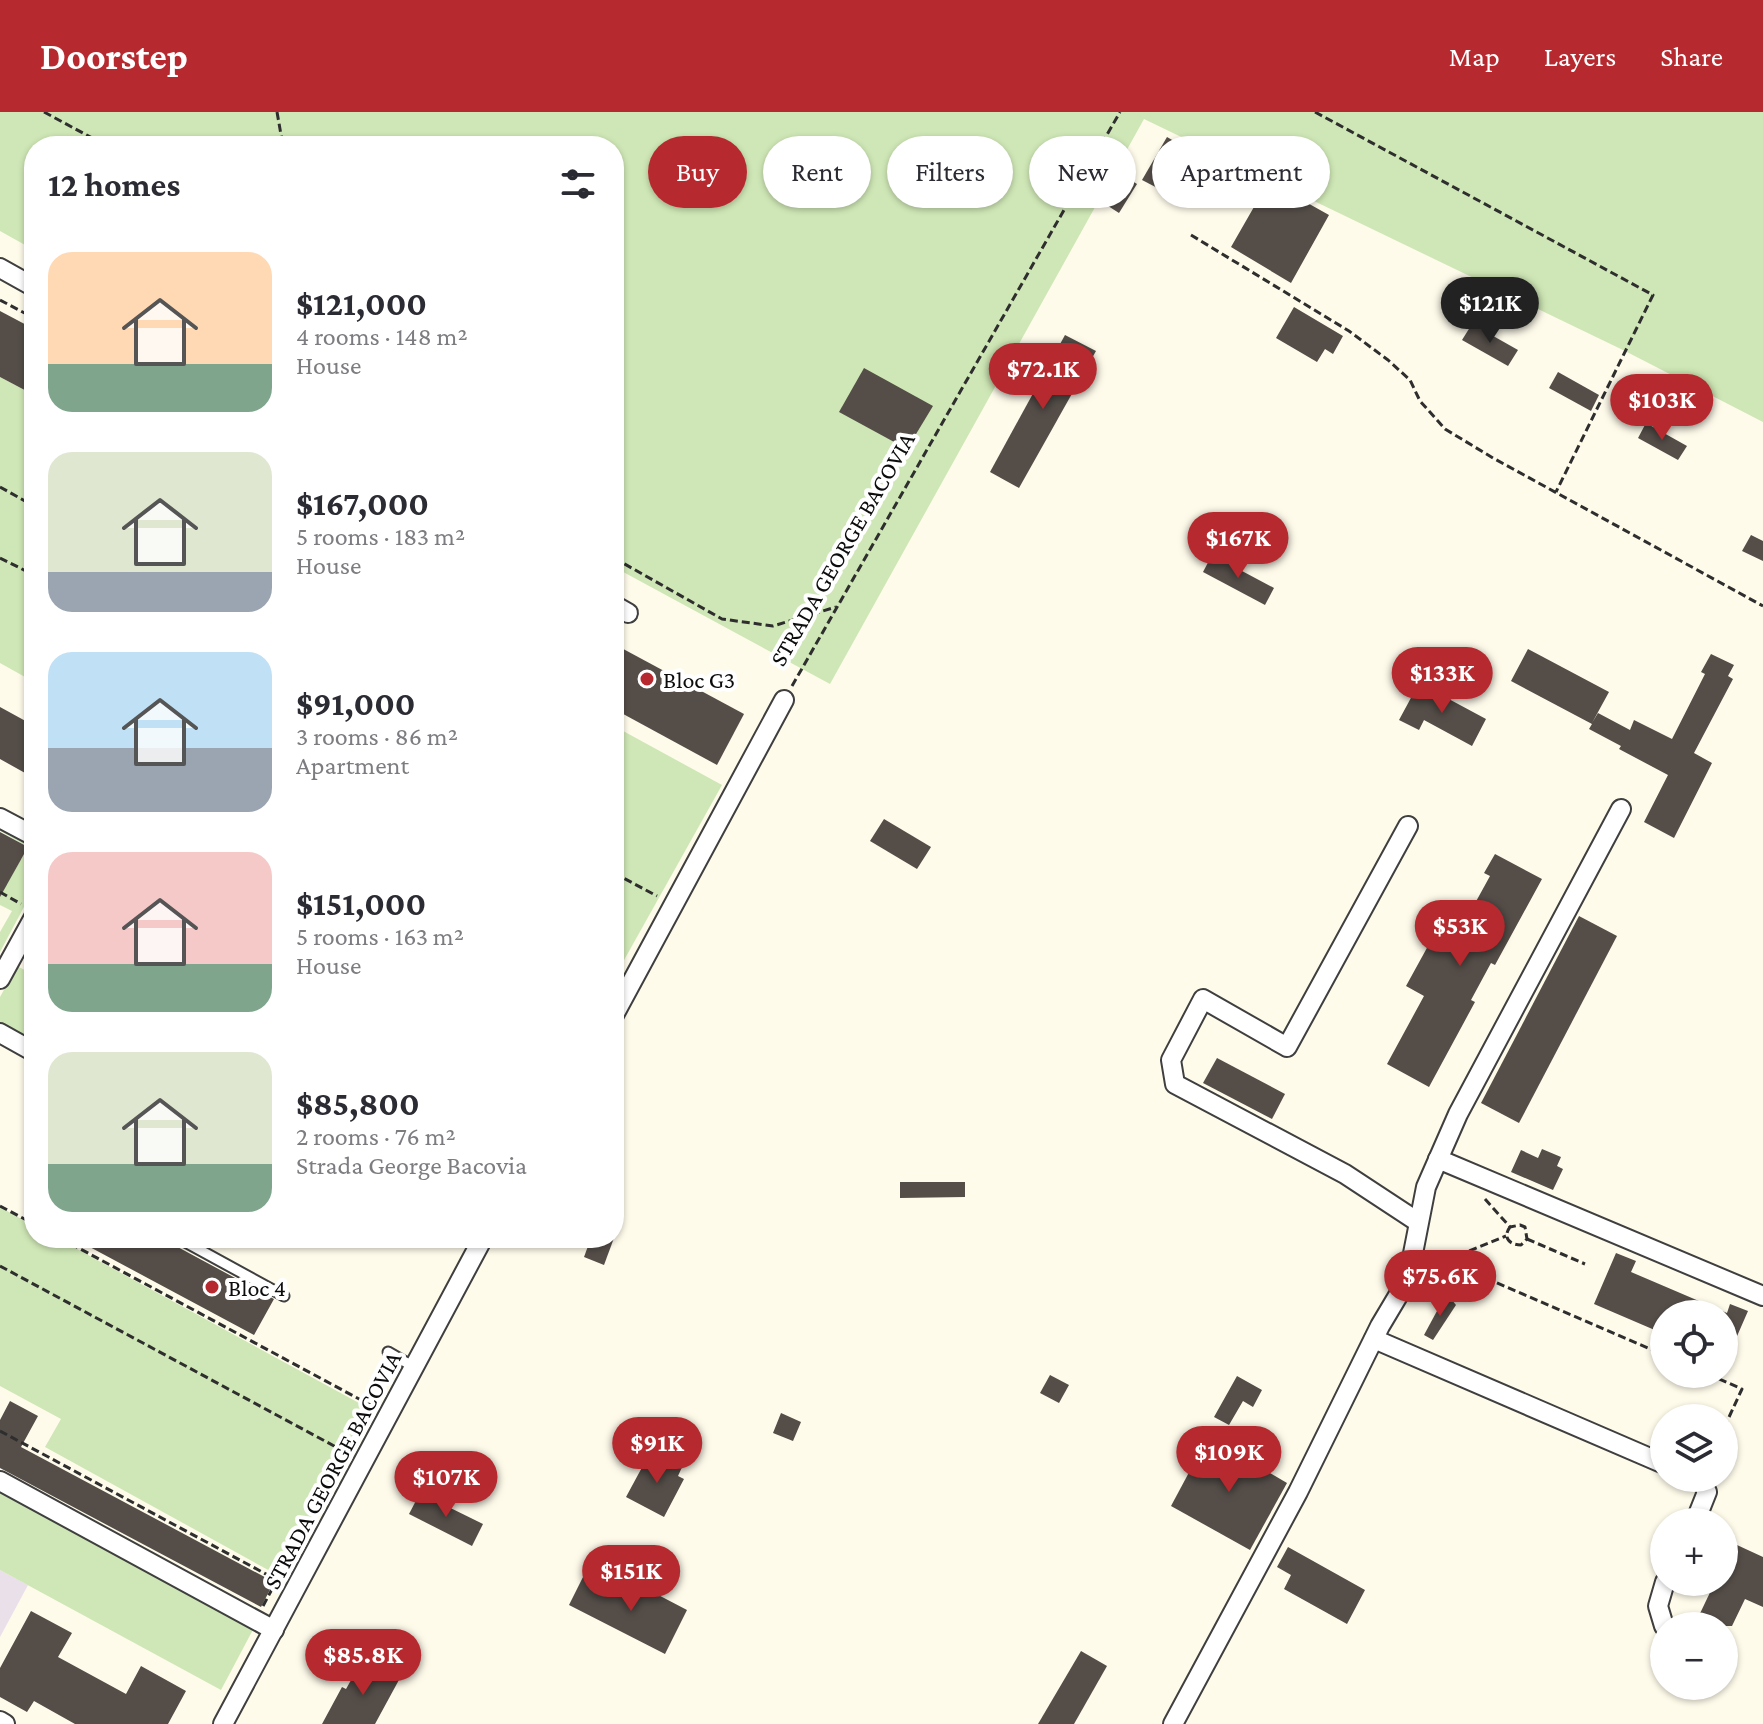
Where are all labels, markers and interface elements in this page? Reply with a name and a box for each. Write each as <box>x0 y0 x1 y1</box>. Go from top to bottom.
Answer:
text: Doorstep <box>40 35 188 77</box>
text: Map <box>1449 41 1500 72</box>
text: Layers <box>1544 41 1616 72</box>
text: Share <box>1660 41 1723 72</box>
chip: Buy <box>648 136 747 208</box>
chip: Rent <box>763 136 871 208</box>
chip: Filters <box>887 136 1013 208</box>
chip: New <box>1029 136 1136 208</box>
chip: Apartment <box>1152 136 1330 208</box>
icon: filters <box>556 162 600 206</box>
text: 12 homes <box>48 166 180 203</box>
pin: $121K <box>1434 277 1546 345</box>
icon: home <box>112 284 208 380</box>
text: $121,000 <box>296 285 427 322</box>
text: $121K <box>1459 288 1521 317</box>
text: 4 rooms · 148 m² <box>296 322 468 351</box>
pin: $72.1K <box>978 343 1108 411</box>
text: House <box>296 351 361 380</box>
text: $72.1K <box>1007 354 1079 383</box>
pin: $103K <box>1606 374 1718 442</box>
text: $103K <box>1628 385 1696 414</box>
street label: STRADA GEORGE BACOVIA <box>764 427 920 671</box>
icon: home <box>112 484 208 580</box>
text: $167,000 <box>296 485 429 522</box>
pin: $167K <box>1182 512 1294 580</box>
text: 5 rooms · 183 m² <box>296 522 465 551</box>
text: $167K <box>1205 523 1271 552</box>
text: House <box>296 551 361 580</box>
pin: $133K <box>1386 647 1498 715</box>
text: $133K <box>1410 658 1474 687</box>
place label: Bloc G3 <box>663 666 735 693</box>
marker: Bloc G3 <box>638 670 656 688</box>
icon: home <box>112 684 208 780</box>
text: $91,000 <box>296 685 416 722</box>
text: 3 rooms · 86 m² <box>296 722 458 751</box>
text: Apartment <box>296 751 409 780</box>
icon: home <box>112 884 208 980</box>
text: $151,000 <box>296 885 426 922</box>
pin: $53K <box>1413 900 1507 968</box>
text: $53K <box>1433 911 1487 940</box>
text: 5 rooms · 163 m² <box>296 922 464 951</box>
text: House <box>296 951 361 980</box>
icon: home <box>112 1084 208 1180</box>
text: $85,800 <box>296 1085 420 1122</box>
text: 2 rooms · 76 m² <box>296 1122 456 1151</box>
text: Strada George Bacovia <box>296 1151 527 1180</box>
pin: $75.6K <box>1375 1250 1505 1318</box>
text: $75.6K <box>1402 1261 1478 1290</box>
place label: Bloc 4 <box>228 1274 286 1301</box>
marker: Bloc 4 <box>203 1278 221 1296</box>
map controls <box>1650 1300 1738 1700</box>
button: locate <box>1650 1300 1738 1388</box>
street label: STRADA GEORGE BACOVIA <box>258 1346 406 1593</box>
button: layers <box>1650 1404 1738 1492</box>
pin: $91K <box>610 1417 704 1485</box>
pin: $109K <box>1173 1426 1285 1494</box>
text: $91K <box>630 1428 684 1457</box>
text: $109K <box>1194 1437 1264 1466</box>
pin: $107K <box>390 1451 502 1519</box>
text: $107K <box>412 1462 480 1491</box>
button: + <box>1650 1508 1738 1596</box>
pin: $151K <box>575 1545 687 1613</box>
text: $151K <box>600 1556 662 1585</box>
button: − <box>1650 1612 1738 1700</box>
pin: $85.8K <box>298 1629 428 1697</box>
text: $85.8K <box>323 1640 403 1669</box>

